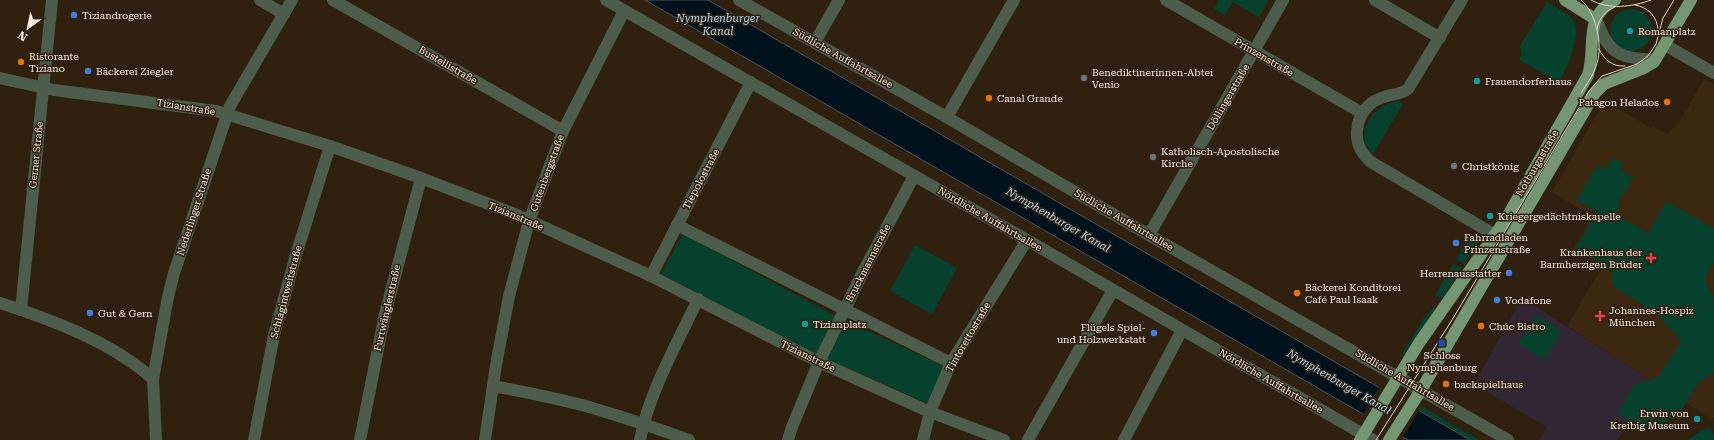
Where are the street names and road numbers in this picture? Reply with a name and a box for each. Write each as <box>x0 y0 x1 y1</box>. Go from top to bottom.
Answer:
street label: Südliche Auffahrtsallee <box>791 26 895 90</box>
street label: Prinzenstraße <box>1232 36 1296 79</box>
street label: Bustellistraße <box>417 44 480 86</box>
street label: Döllingerstraße <box>1205 62 1252 132</box>
street label: Tizianstraße <box>156 97 217 117</box>
street label: Gerner Straße <box>27 120 45 189</box>
street label: Notburgastraße <box>1513 127 1561 198</box>
street label: Gutenbergstraße <box>528 133 566 213</box>
street label: Tiepolostraße <box>680 146 722 211</box>
street label: Nederlinger Straße <box>175 167 213 257</box>
street label: Nördliche Auffahrtsallee <box>936 185 1044 254</box>
street label: Südliche Auffahrtsallee <box>1072 187 1176 253</box>
street label: Tizianstraße <box>487 199 546 233</box>
street label: Bruckmannstraße <box>844 222 893 304</box>
street label: Schlagintweitstraße <box>268 244 304 340</box>
street label: Furtwänglerstraße <box>372 263 402 352</box>
street label: Tintorettostraße <box>944 300 993 374</box>
street label: Tizianstraße <box>779 338 838 374</box>
street label: Nördliche Auffahrtsallee <box>1217 347 1325 416</box>
street label: Südliche Auffahrtsallee <box>1353 347 1457 413</box>

